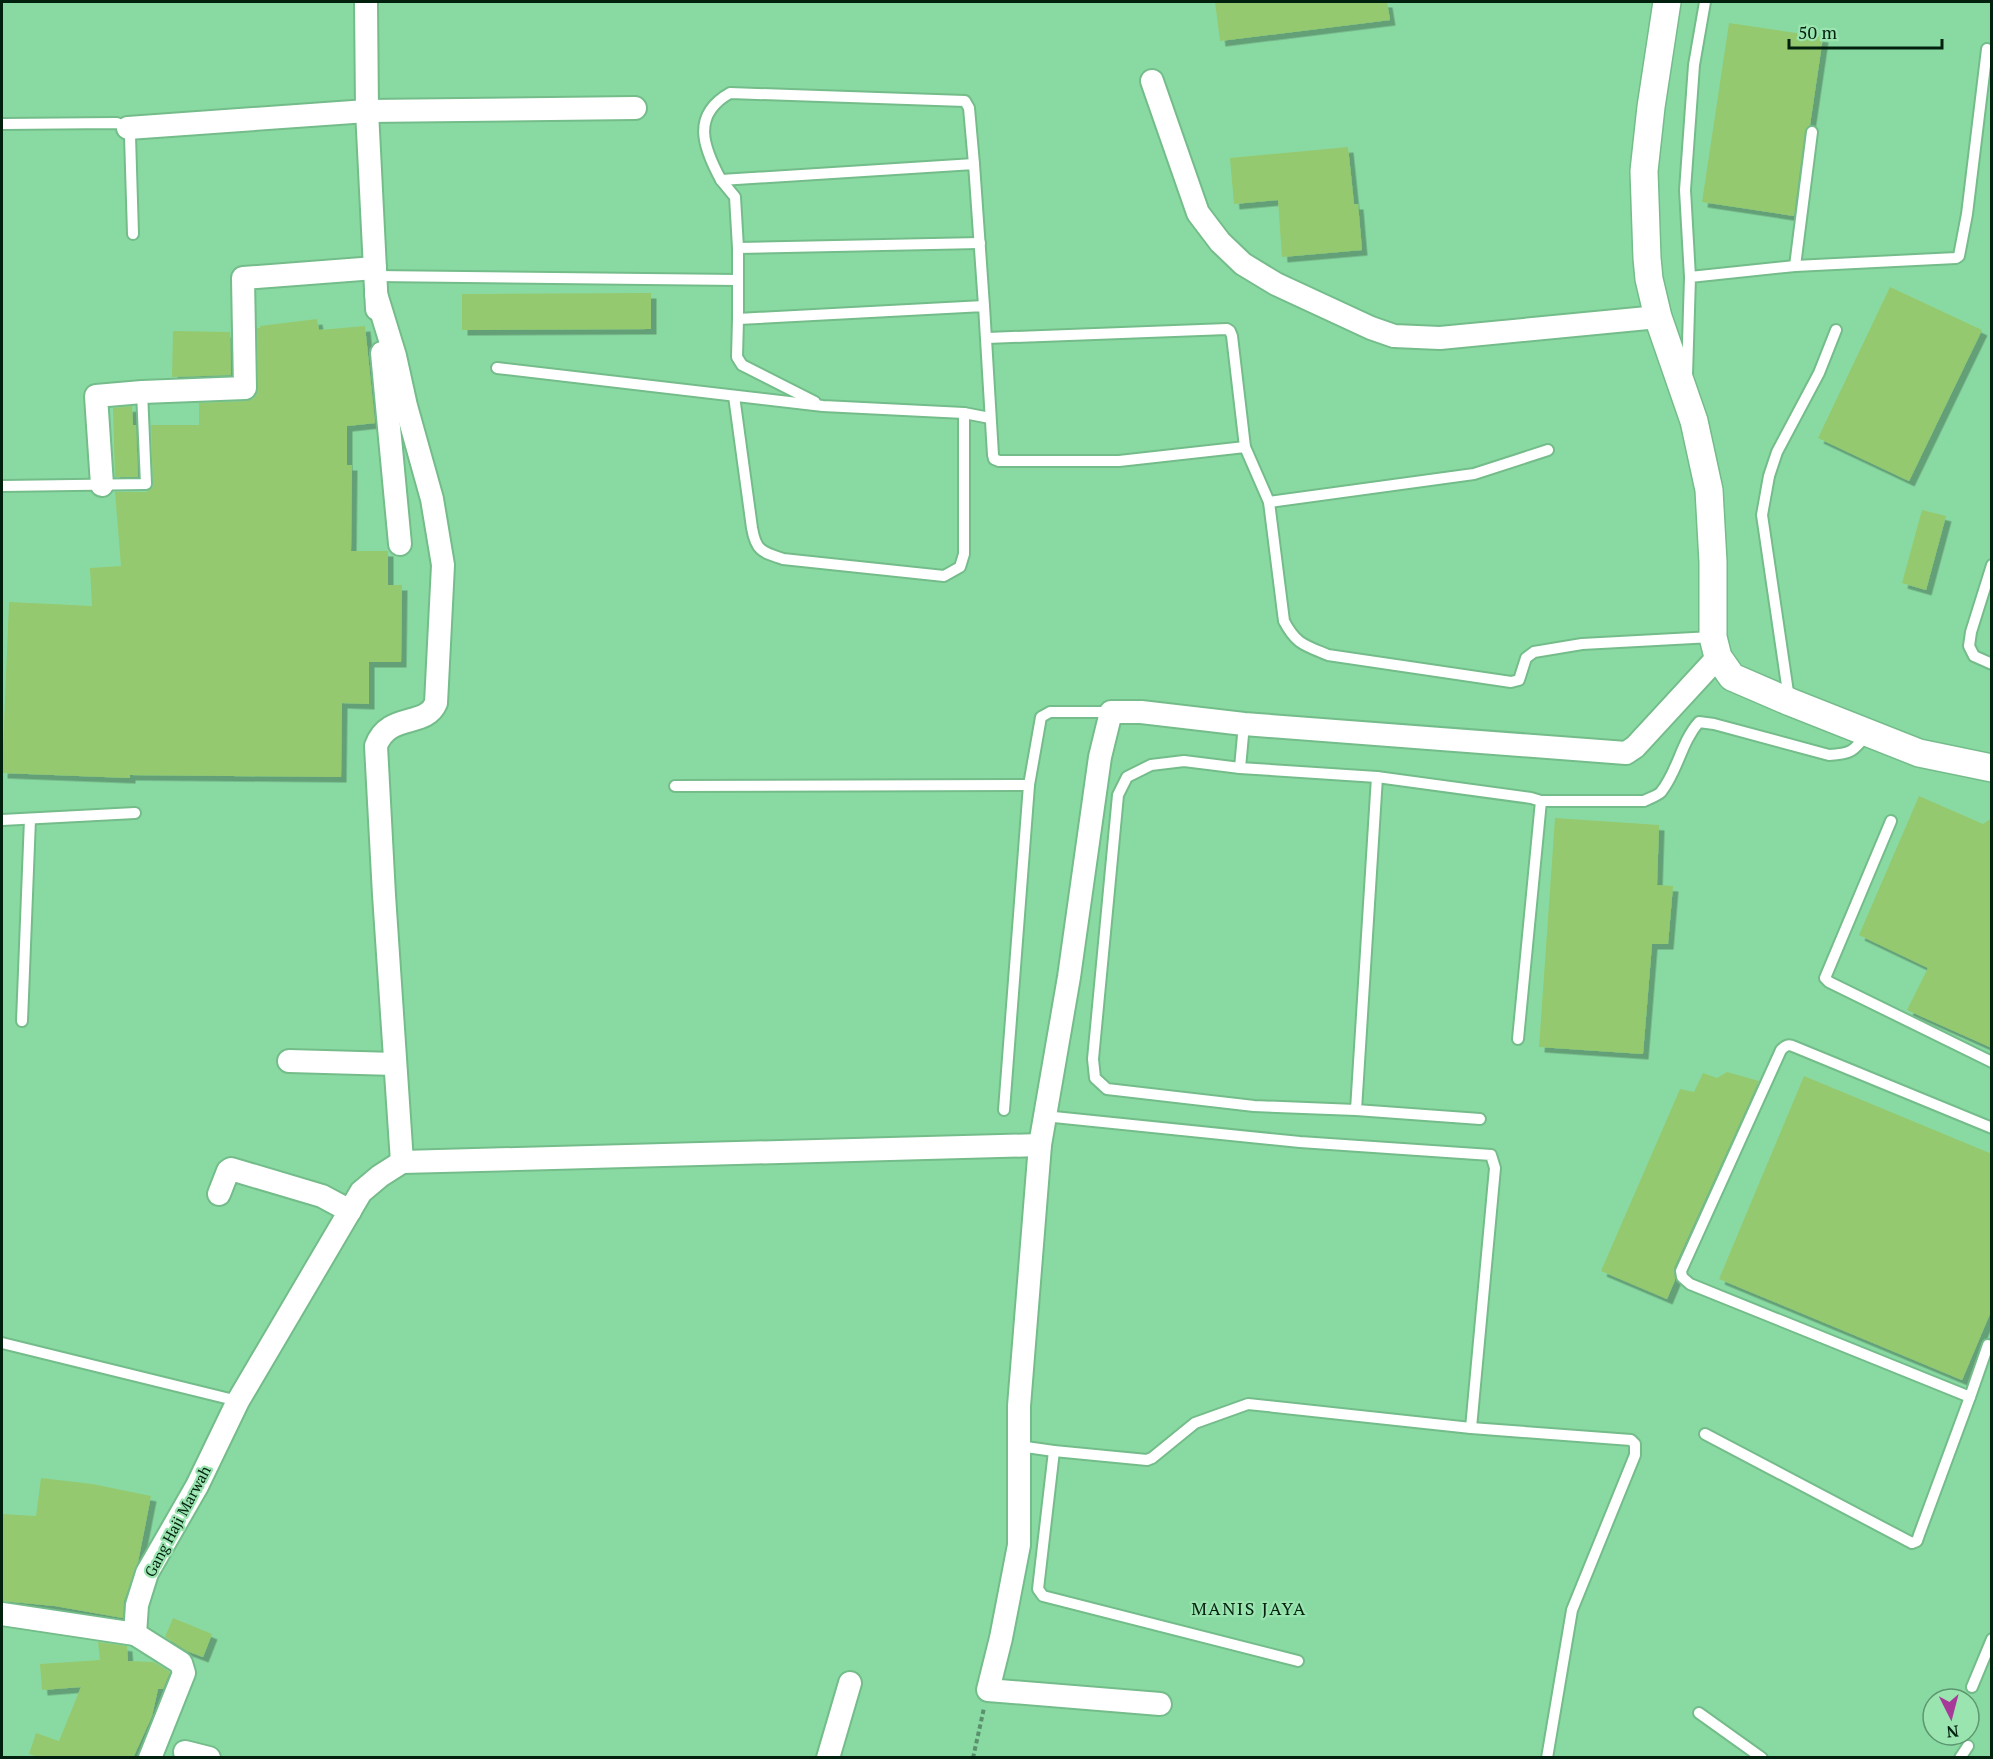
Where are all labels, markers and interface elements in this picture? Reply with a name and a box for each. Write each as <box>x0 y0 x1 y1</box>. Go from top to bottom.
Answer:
scale bar <box>1789 12 1942 50</box>
text: 50 m <box>1798 20 1838 44</box>
street label: Gang Haji Marwah <box>139 1462 215 1580</box>
district label: MANIS JAYA <box>1191 1596 1307 1620</box>
north arrow <box>1921 1687 1981 1747</box>
text: N <box>1945 1720 1960 1743</box>

